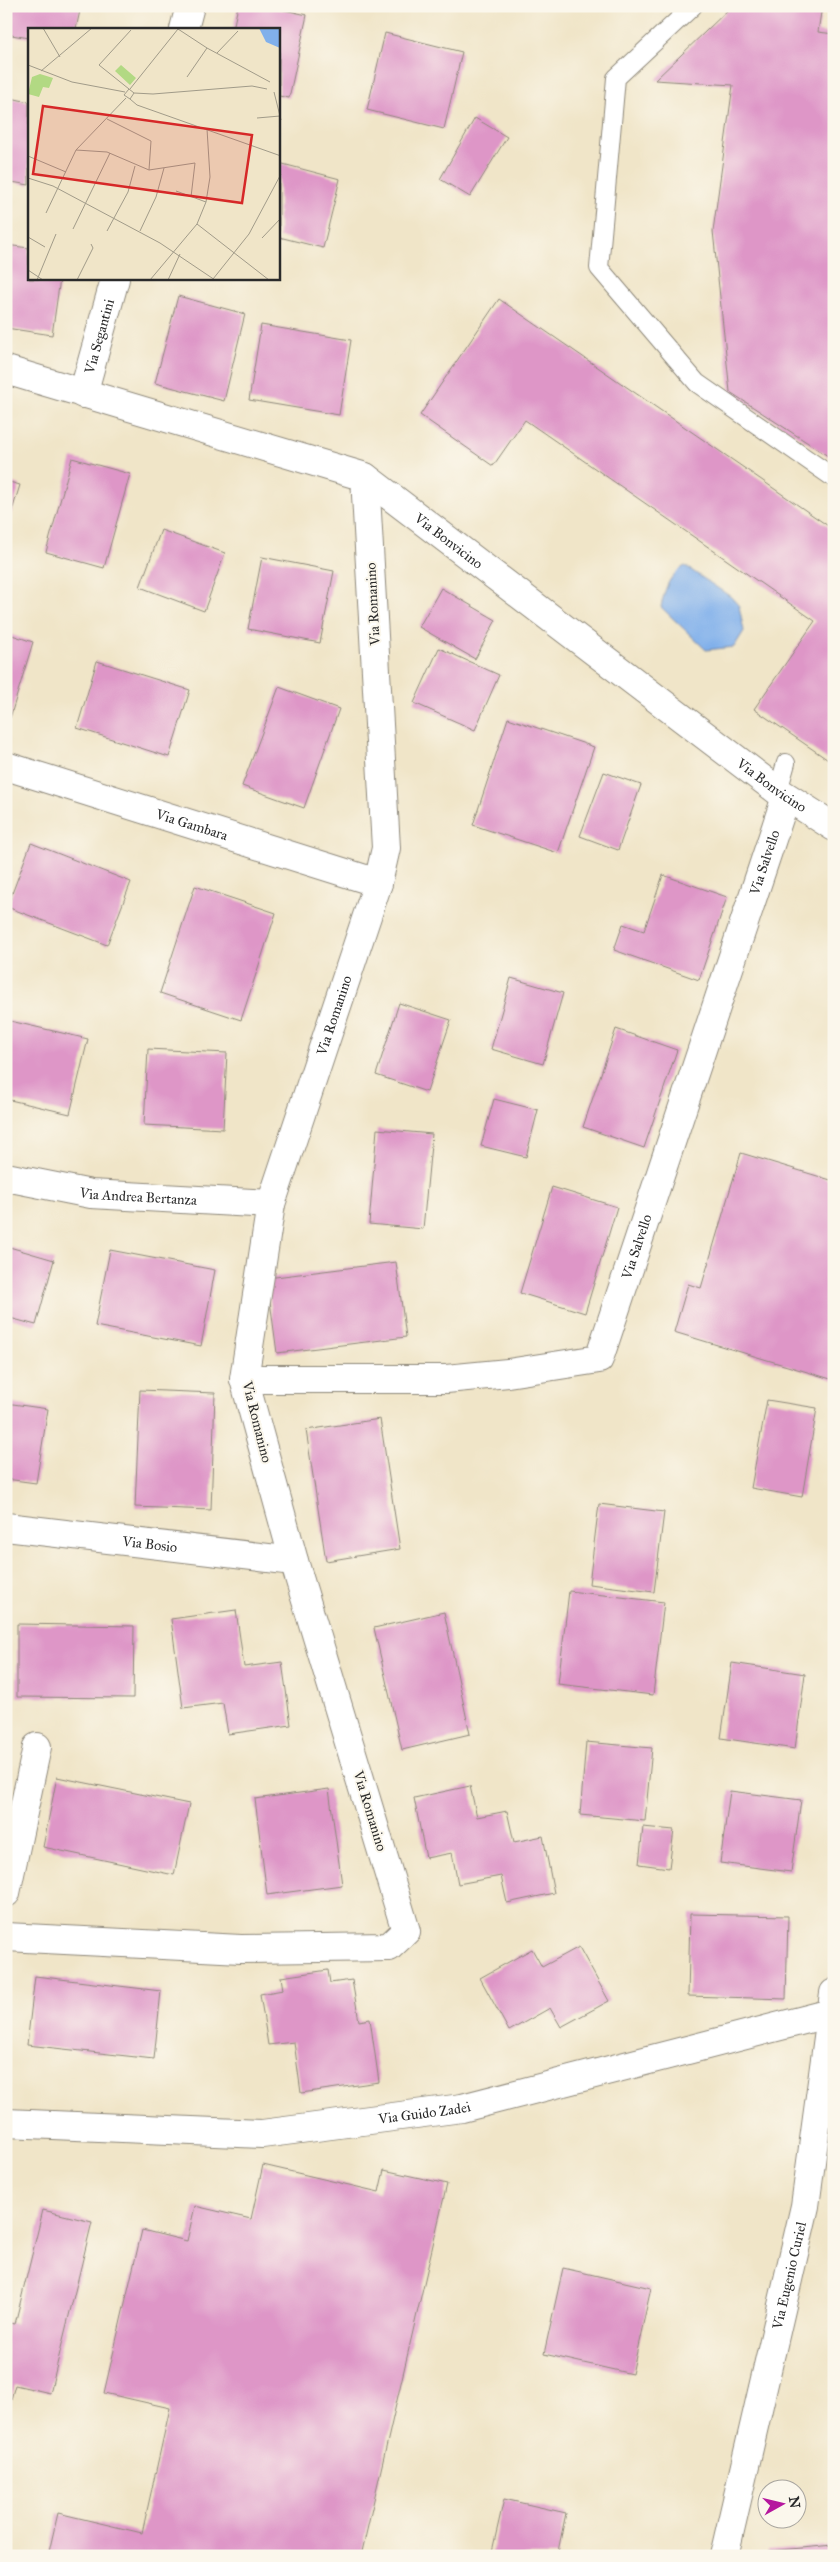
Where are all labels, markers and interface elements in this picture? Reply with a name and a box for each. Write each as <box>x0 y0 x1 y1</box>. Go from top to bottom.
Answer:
inset map <box>28 28 280 280</box>
street label: Via Segantini <box>80 297 118 376</box>
street label: Via Bonvicino <box>411 509 486 572</box>
street label: Via Romanino <box>362 562 384 647</box>
street label: Via Bonvicino <box>733 754 810 816</box>
street label: Via Gambara <box>153 805 230 844</box>
street label: Via Salvello <box>745 828 783 898</box>
street label: Via Romanino <box>312 973 355 1058</box>
street label: Via Andrea Bertanza <box>77 1183 198 1208</box>
street label: Via Salvello <box>617 1212 655 1282</box>
street label: Via Romanino <box>238 1379 275 1464</box>
street label: Via Bosio <box>121 1532 178 1556</box>
street label: Via Romanino <box>349 1768 390 1853</box>
street label: Via Guido Zadei <box>376 2098 472 2127</box>
street label: Via Eugenio Curiel <box>768 2220 810 2332</box>
north arrow <box>758 2480 808 2530</box>
text: N <box>785 2495 804 2509</box>

